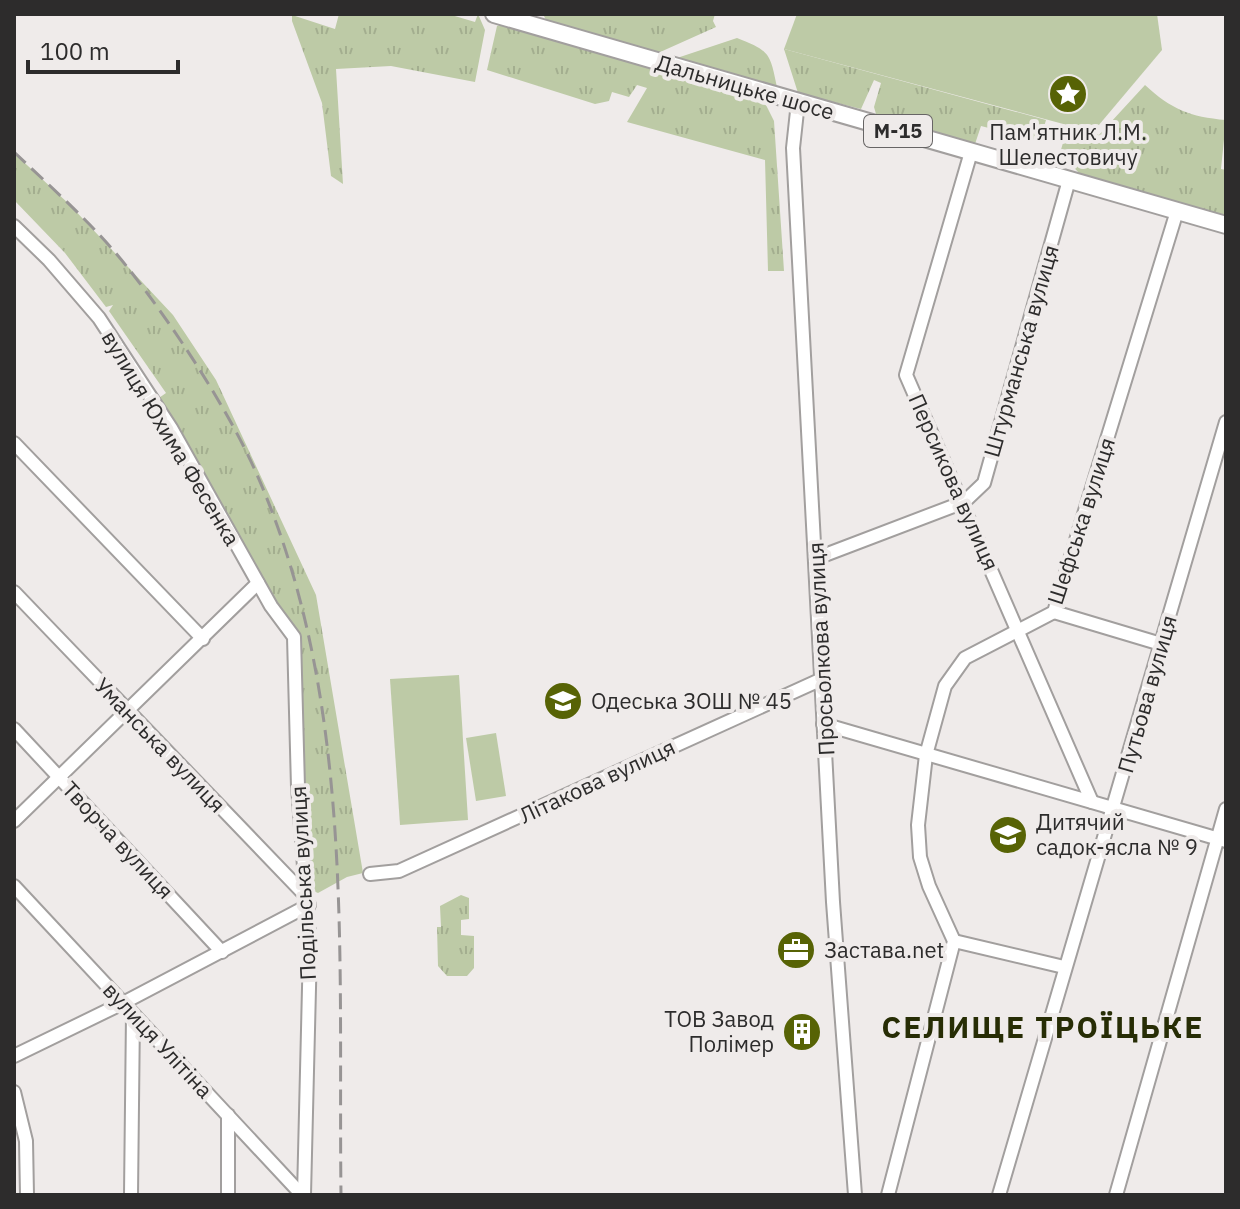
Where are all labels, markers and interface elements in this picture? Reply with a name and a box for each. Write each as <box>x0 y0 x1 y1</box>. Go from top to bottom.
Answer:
scale bar <box>28 24 178 74</box>
text: 100 m <box>40 35 110 67</box>
street label: Дальницьке шосе <box>653 47 838 126</box>
place icon: Пам'ятник Л.М. Шелестовичу <box>1047 73 1089 115</box>
road number: М-15 <box>864 115 932 147</box>
place label: Пам'ятник Л.М. Шелестовичу <box>989 117 1147 171</box>
street label: Штурманська вулиця <box>976 241 1065 460</box>
street label: вулиця Юхима Фесенка <box>96 325 247 551</box>
street label: Персикова вулиця <box>903 389 1006 575</box>
street label: Шефська вулиця <box>1040 434 1121 608</box>
street label: Просьолкова вулиця <box>800 542 841 757</box>
street label: Путьова вулиця <box>1110 612 1183 776</box>
street label: Уманська вулиця <box>89 671 232 818</box>
school or university icon: Одеська ЗОШ № 45 <box>542 680 584 722</box>
place label: Одеська ЗОШ № 45 <box>591 686 792 715</box>
street label: Літакова вулиця <box>514 732 679 829</box>
street label: Творча вулиця <box>56 775 180 905</box>
street label: Подільська вулиця <box>283 785 322 981</box>
place label: Дитячий садок-ясла № 9 <box>1036 807 1198 861</box>
school or university icon: Дитячий садок-ясла № 9 <box>987 814 1029 856</box>
office icon: Застава.net <box>775 929 817 971</box>
place label: Застава.net <box>824 935 944 964</box>
street label: вулиця Улітіна <box>97 975 220 1104</box>
place label: ТОВ Завод Полімер <box>664 1004 774 1058</box>
district label: СЕЛИЩЕ ТРОЇЦЬКЕ <box>882 1007 1204 1046</box>
building icon: ТОВ Завод Полімер <box>781 1011 823 1053</box>

